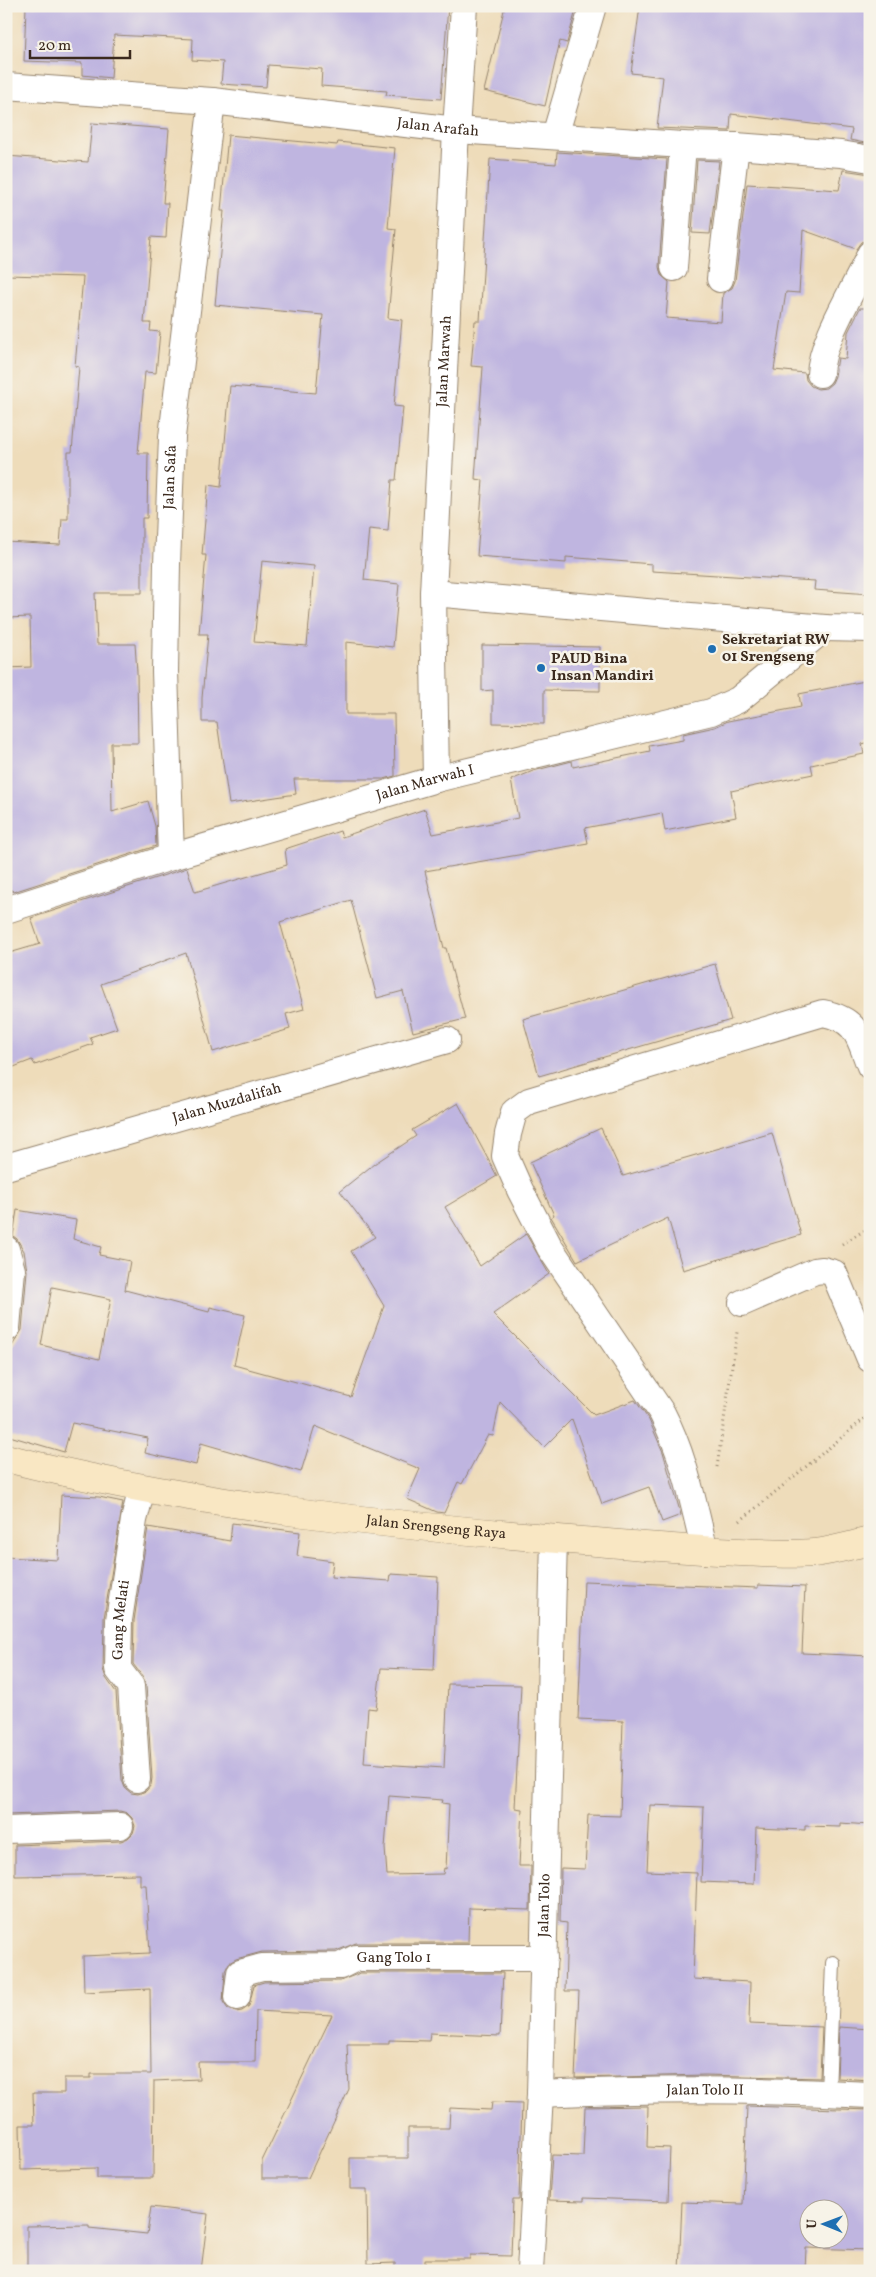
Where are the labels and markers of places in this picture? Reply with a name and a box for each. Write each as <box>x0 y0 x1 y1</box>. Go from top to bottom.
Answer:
place label: Sekretariat RW 01 Srengseng <box>722 630 829 668</box>
marker: Sekretariat RW 01 Srengseng <box>706 643 718 655</box>
place label: PAUD Bina Insan Mandiri <box>551 649 654 687</box>
marker: PAUD Bina Insan Mandiri <box>535 662 547 674</box>

